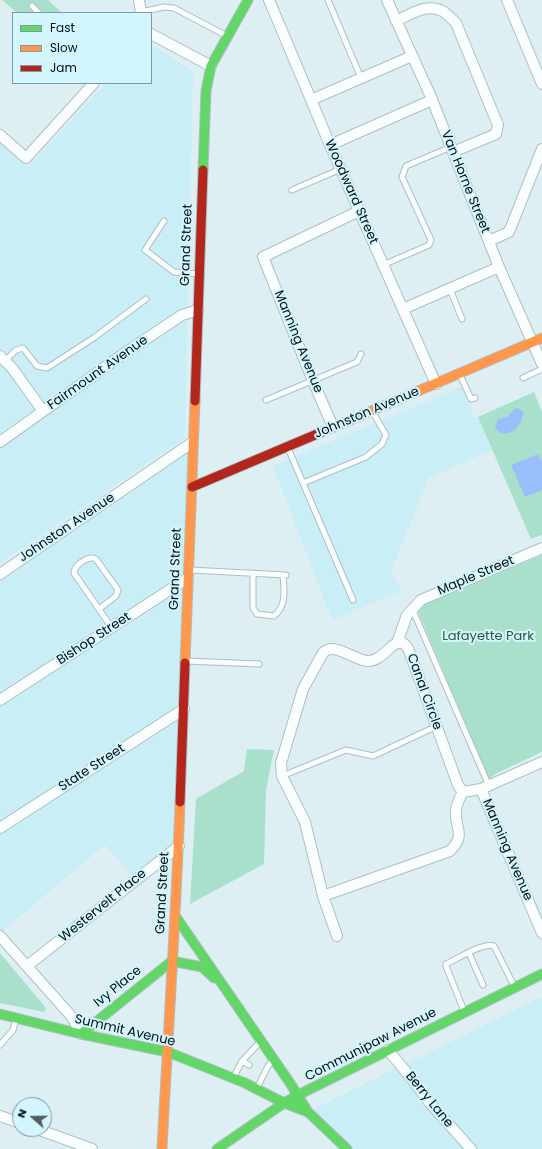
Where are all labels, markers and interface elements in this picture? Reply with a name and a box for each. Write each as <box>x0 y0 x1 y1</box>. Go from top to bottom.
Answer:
legend <box>12 12 152 84</box>
text: Fast <box>50 19 75 36</box>
text: Slow <box>50 39 78 56</box>
text: Jam <box>50 59 77 76</box>
street label: Van Horne Street <box>437 128 493 236</box>
street label: Woodward Street <box>321 137 381 247</box>
street label: Grand Street <box>178 204 196 286</box>
street label: Manning Avenue <box>270 288 326 396</box>
street label: Fairmount Avenue <box>45 333 151 413</box>
street label: Johnston Avenue <box>312 384 422 442</box>
street label: Johnston Avenue <box>16 490 118 566</box>
street label: Grand Street <box>167 528 185 610</box>
street label: Maple Street <box>435 553 517 599</box>
street label: Bishop Street <box>54 609 134 669</box>
park label: Lafayette Park <box>442 629 534 645</box>
street label: Canal Circle <box>403 652 445 732</box>
street label: State Street <box>56 741 128 795</box>
street label: Manning Avenue <box>478 797 536 903</box>
street label: Grand Street <box>153 851 173 935</box>
street label: Westervelt Place <box>56 866 150 946</box>
street label: Ivy Place <box>91 963 145 1011</box>
street label: Communipaw Avenue <box>303 1005 439 1085</box>
street label: Summit Avenue <box>73 1012 177 1050</box>
street label: Berry Lane <box>402 1069 456 1131</box>
north arrow <box>12 1097 52 1137</box>
text: N <box>13 1107 31 1120</box>

